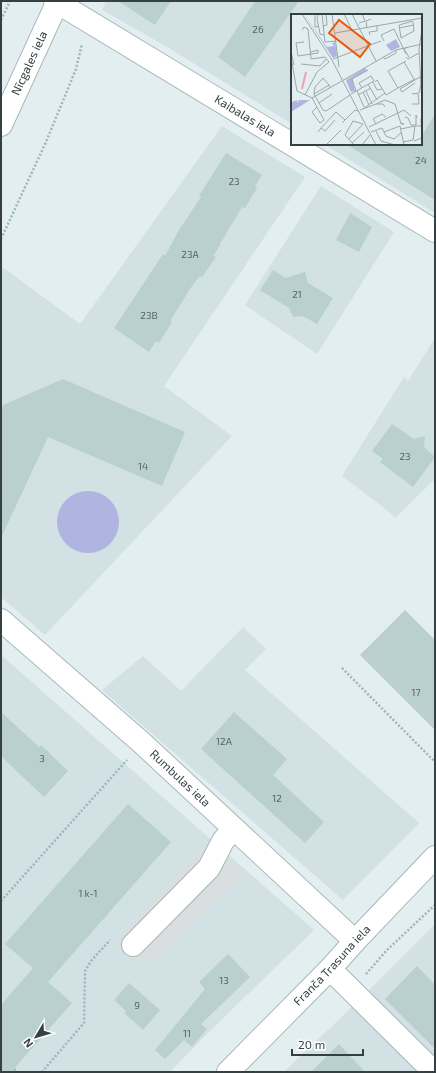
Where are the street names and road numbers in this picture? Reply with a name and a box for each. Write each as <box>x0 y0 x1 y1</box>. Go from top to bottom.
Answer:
street label: Nīcgales iela <box>8 29 49 97</box>
street label: Kaibalas iela <box>212 91 278 139</box>
street label: Rumbulas iela <box>148 746 214 809</box>
street label: Franča Trasuna iela <box>290 921 373 1008</box>

